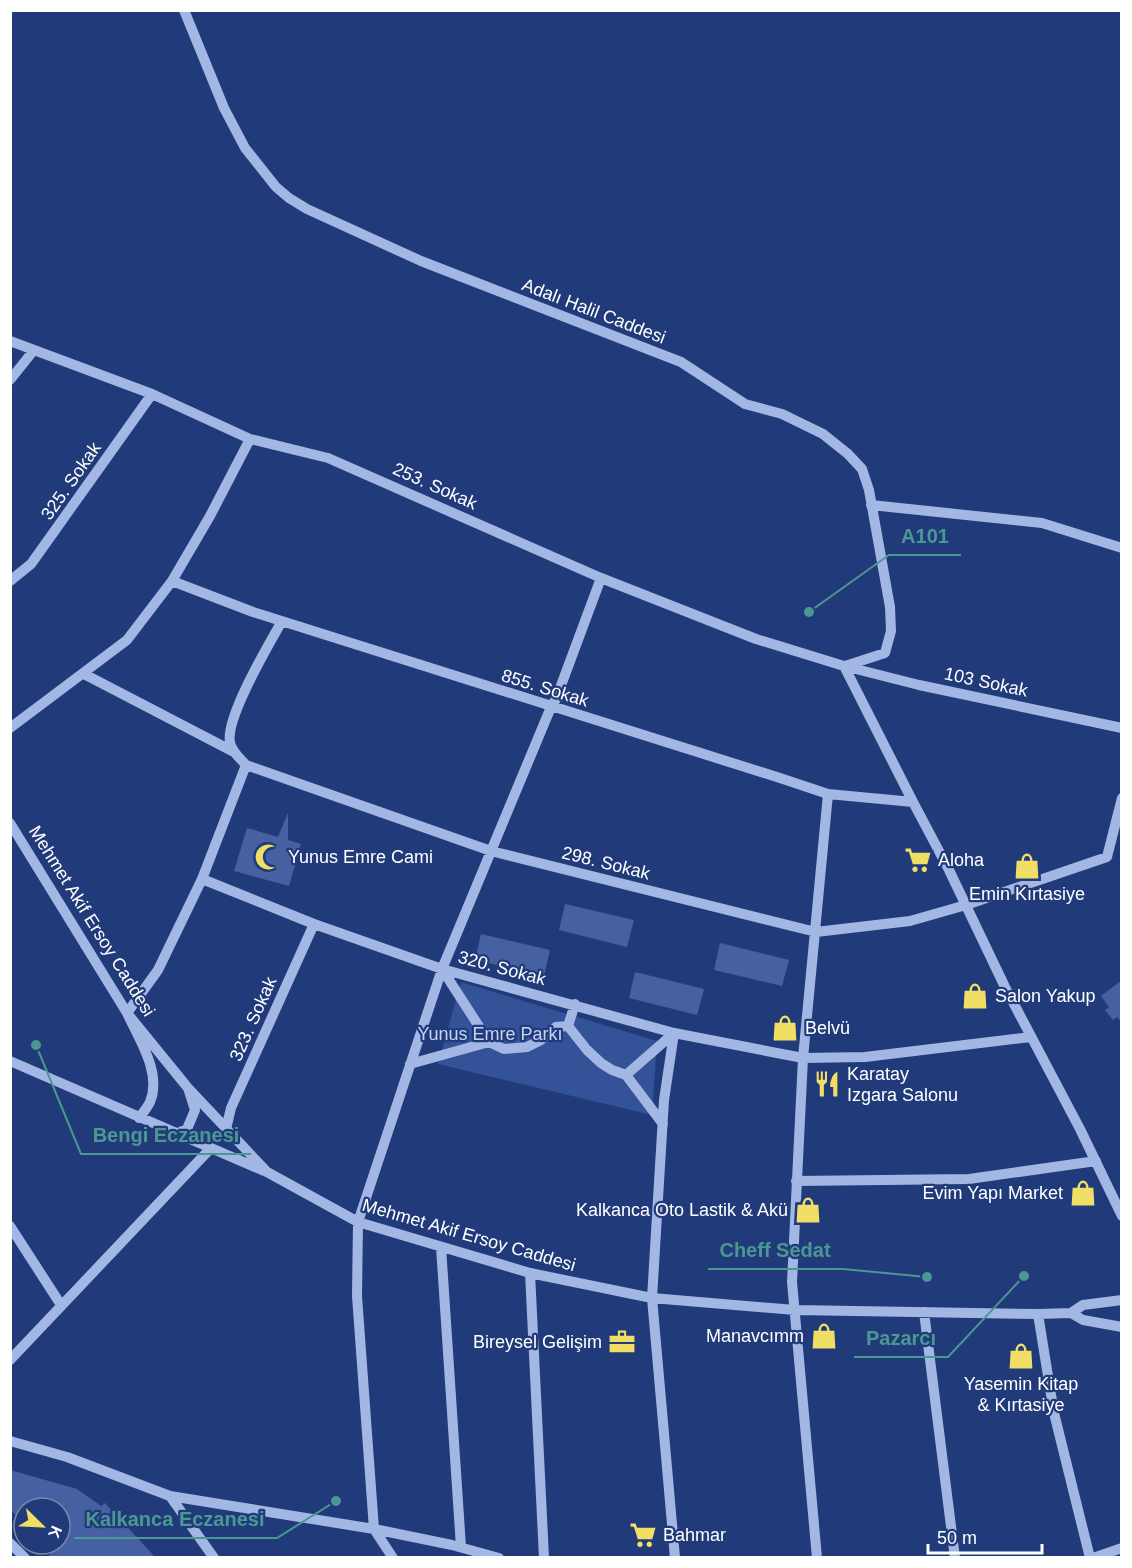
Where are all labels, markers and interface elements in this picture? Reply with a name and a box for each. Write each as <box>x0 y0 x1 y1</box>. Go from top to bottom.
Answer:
street label: Adalı Halil Caddesi <box>519 274 669 348</box>
street label: 325. Sokak <box>37 438 106 524</box>
street label: 253. Sokak <box>390 459 481 514</box>
callout: A101 <box>889 517 961 555</box>
text: A101 <box>901 525 949 547</box>
street label: 103 Sokak <box>942 663 1031 701</box>
street label: 855. Sokak <box>499 665 592 711</box>
street label: Mehmet Akif Ersoy Caddesi <box>25 822 159 1020</box>
mosque icon: Yunus Emre Cami <box>253 842 283 872</box>
street label: 298. Sokak <box>560 842 653 884</box>
supermarket icon: Aloha <box>903 845 933 875</box>
place label: Yunus Emre Cami <box>288 847 433 867</box>
place label: Aloha <box>938 850 985 870</box>
shop icon: Emin Kırtasiye <box>1012 851 1042 881</box>
place label: Emin Kırtasiye <box>969 884 1085 904</box>
street label: 320. Sokak <box>456 947 549 990</box>
street label: 323. Sokak <box>226 973 281 1064</box>
shop icon: Salon Yakup <box>960 981 990 1011</box>
place label: Salon Yakup <box>995 986 1095 1006</box>
shop icon: Belvü <box>770 1013 800 1043</box>
place label: Belvü <box>805 1018 850 1038</box>
park label: Yunus Emre Parkı <box>417 1024 563 1044</box>
place label: Karatay Izgara Salonu <box>847 1064 958 1105</box>
restaurant icon: Karatay Izgara Salonu <box>812 1069 842 1099</box>
callout: Bengi Eczanesi <box>81 1116 251 1154</box>
text: Bengi Eczanesi <box>93 1124 239 1146</box>
shop icon: Evim Yapı Market <box>1068 1178 1098 1208</box>
place label: Evim Yapı Market <box>923 1183 1063 1203</box>
street label: Mehmet Akif Ersoy Caddesi <box>360 1195 578 1275</box>
shop icon: Kalkanca Oto Lastik & Akü <box>793 1195 823 1225</box>
place label: Kalkanca Oto Lastik & Akü <box>576 1200 788 1220</box>
callout: Cheff Sedat <box>708 1231 843 1269</box>
text: Cheff Sedat <box>719 1239 831 1261</box>
callout: Pazarcı <box>854 1319 948 1357</box>
shop icon: Manavcımm <box>809 1321 839 1351</box>
place label: Manavcımm <box>706 1326 804 1346</box>
office icon: Bireysel Gelişim <box>607 1327 637 1357</box>
text: Pazarcı <box>866 1327 936 1349</box>
place label: Bireysel Gelişim <box>473 1332 602 1352</box>
shop icon: Yasemin Kitap & Kırtasiye <box>1006 1341 1036 1371</box>
place label: Yasemin Kitap & Kırtasiye <box>964 1374 1078 1415</box>
north arrow <box>12 1496 72 1556</box>
callout: Kalkanca Eczanesi <box>74 1500 277 1538</box>
text: Kalkanca Eczanesi <box>86 1508 265 1530</box>
scale bar <box>928 1517 1042 1555</box>
supermarket icon: Bahmar <box>628 1520 658 1550</box>
text: K <box>45 1523 65 1541</box>
place label: Bahmar <box>663 1525 726 1545</box>
text: 50 m <box>937 1528 977 1548</box>

